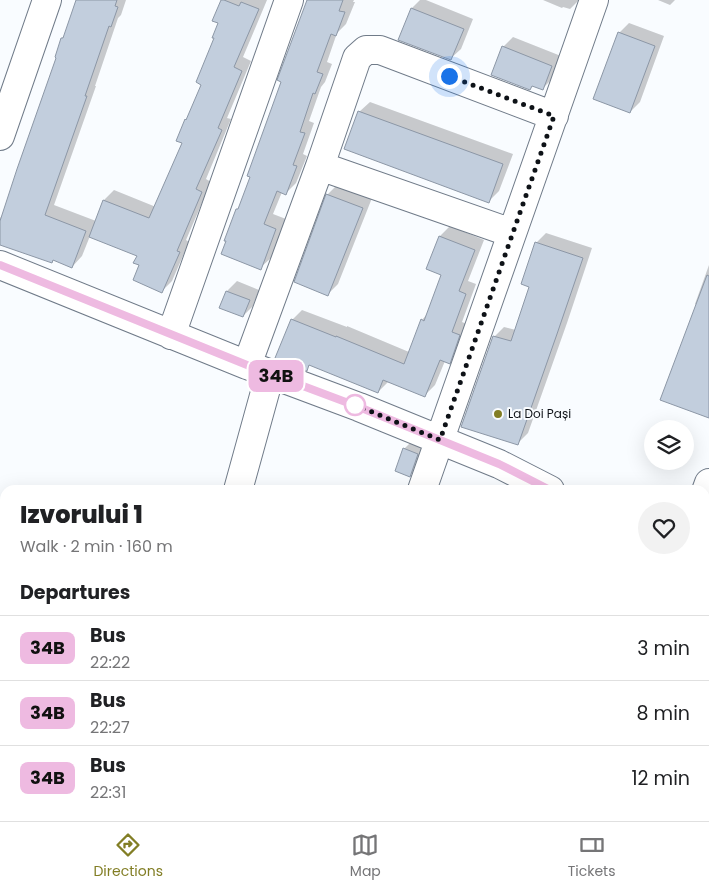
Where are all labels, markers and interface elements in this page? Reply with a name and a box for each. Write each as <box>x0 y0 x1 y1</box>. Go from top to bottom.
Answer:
your location <box>437 64 462 89</box>
line badge: 34B <box>247 360 305 392</box>
text: 34B <box>259 363 293 388</box>
unlabelled marker <box>344 394 366 416</box>
place label: La Doi Pași <box>508 405 571 422</box>
marker: La Doi Pași <box>492 408 504 420</box>
map controls <box>644 420 694 470</box>
button: layers <box>644 420 694 470</box>
text: Izvorului 1 <box>20 498 143 531</box>
button: heart <box>638 502 690 554</box>
text: Walk · 2 min · 160 m <box>20 535 173 558</box>
text: Departures <box>20 579 130 606</box>
text: Bus <box>90 622 126 649</box>
text: 34B <box>30 635 65 660</box>
text: 3 min <box>637 635 690 662</box>
text: 22:22 <box>90 651 130 674</box>
text: Bus <box>90 687 126 714</box>
text: 34B <box>30 700 65 725</box>
text: 8 min <box>637 700 690 727</box>
text: 22:27 <box>90 716 130 739</box>
text: Bus <box>90 752 126 779</box>
text: 34B <box>30 765 65 790</box>
text: 12 min <box>632 765 690 792</box>
text: 22:31 <box>90 781 126 804</box>
tab: Directions <box>93 831 163 882</box>
tab: Map <box>350 831 381 882</box>
tab: Tickets <box>568 831 616 882</box>

